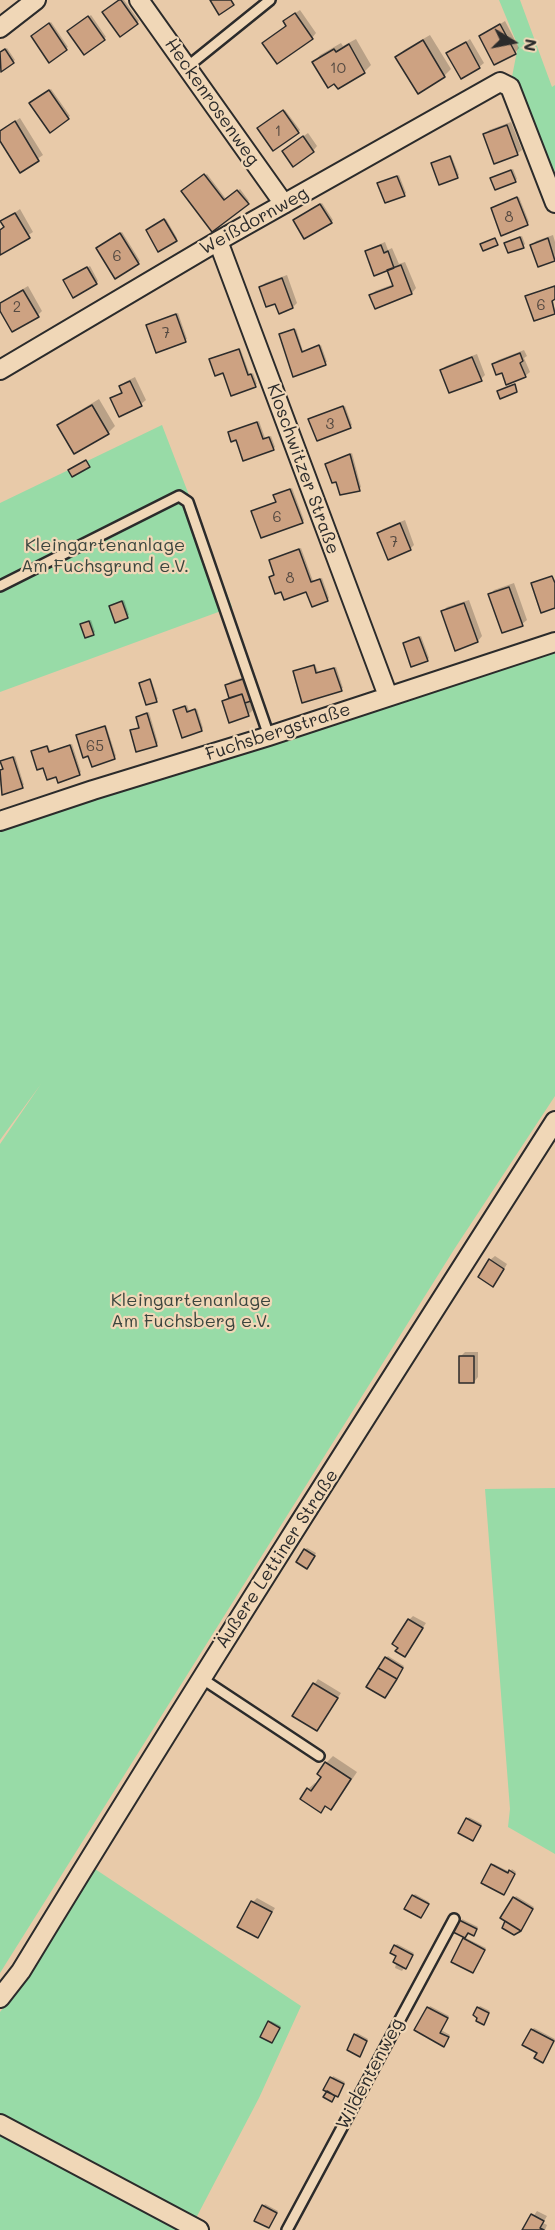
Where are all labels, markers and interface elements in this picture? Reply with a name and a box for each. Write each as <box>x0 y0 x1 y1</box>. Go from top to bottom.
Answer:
north arrow <box>483 12 543 72</box>
street label: Heckenrosenweg <box>160 34 264 170</box>
text: N <box>520 37 543 53</box>
house number: 10 <box>330 59 346 77</box>
house number: 1 <box>275 122 281 140</box>
street label: Weißdornweg <box>196 182 312 260</box>
house number: 8 <box>504 208 514 226</box>
house number: 6 <box>112 247 122 265</box>
house number: 6 <box>536 296 546 314</box>
house number: 2 <box>13 298 21 316</box>
house number: 7 <box>162 324 170 342</box>
street label: Kloschwitzer Straße <box>262 381 344 557</box>
house number: 3 <box>326 415 334 433</box>
house number: 6 <box>272 508 282 526</box>
house number: 7 <box>390 533 398 551</box>
park label: Kleingartenanlage Am Fuchsgrund e.V. <box>21 534 189 576</box>
house number: 8 <box>285 569 295 587</box>
street label: Fuchsbergstraße <box>203 698 353 766</box>
house number: 65 <box>86 737 104 755</box>
park label: Kleingartenanlage Am Fuchsberg e.V. <box>111 1289 271 1332</box>
street label: Äußere Lettiner Straße <box>211 1466 343 1652</box>
street label: Wildentenweg <box>332 2015 408 2133</box>

